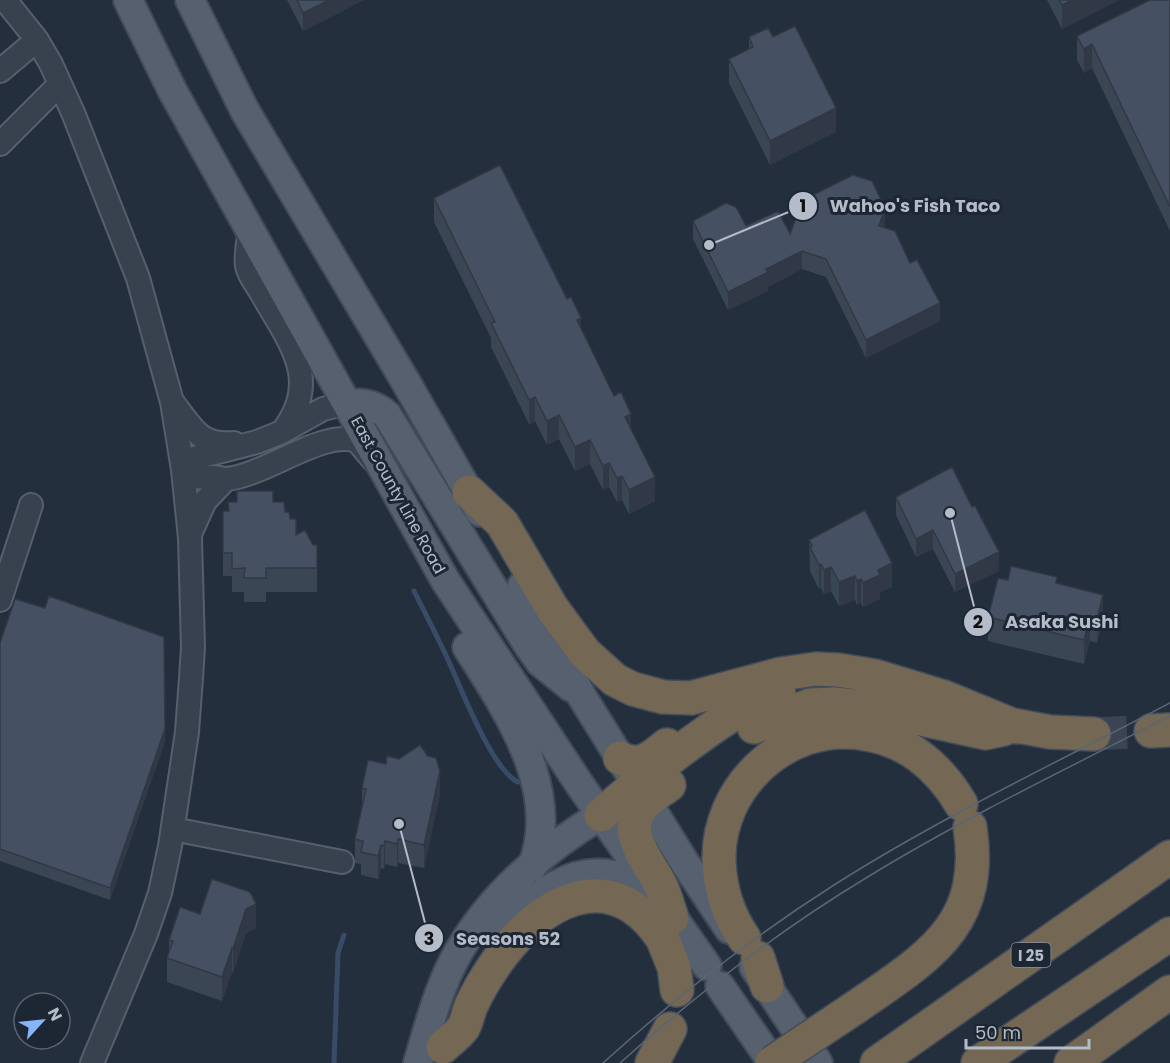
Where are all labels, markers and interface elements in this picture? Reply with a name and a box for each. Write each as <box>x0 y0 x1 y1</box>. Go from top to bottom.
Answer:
callout: Wahoo's Fish Taco <box>788 188 1012 224</box>
text: 1 <box>800 193 806 218</box>
text: Wahoo's Fish Taco <box>830 193 1000 218</box>
street label: East County Line Road <box>345 412 451 578</box>
callout: Asaka Sushi <box>963 604 1131 640</box>
text: 2 <box>973 609 983 634</box>
text: Asaka Sushi <box>1005 609 1119 634</box>
callout: Seasons 52 <box>414 920 572 956</box>
text: 3 <box>424 926 434 951</box>
text: Seasons 52 <box>456 926 560 951</box>
road number: I 25 <box>1012 943 1050 967</box>
north arrow <box>12 991 72 1051</box>
text: N <box>42 1004 68 1025</box>
scale bar <box>966 1012 1089 1050</box>
text: 50 m <box>975 1020 1021 1045</box>

